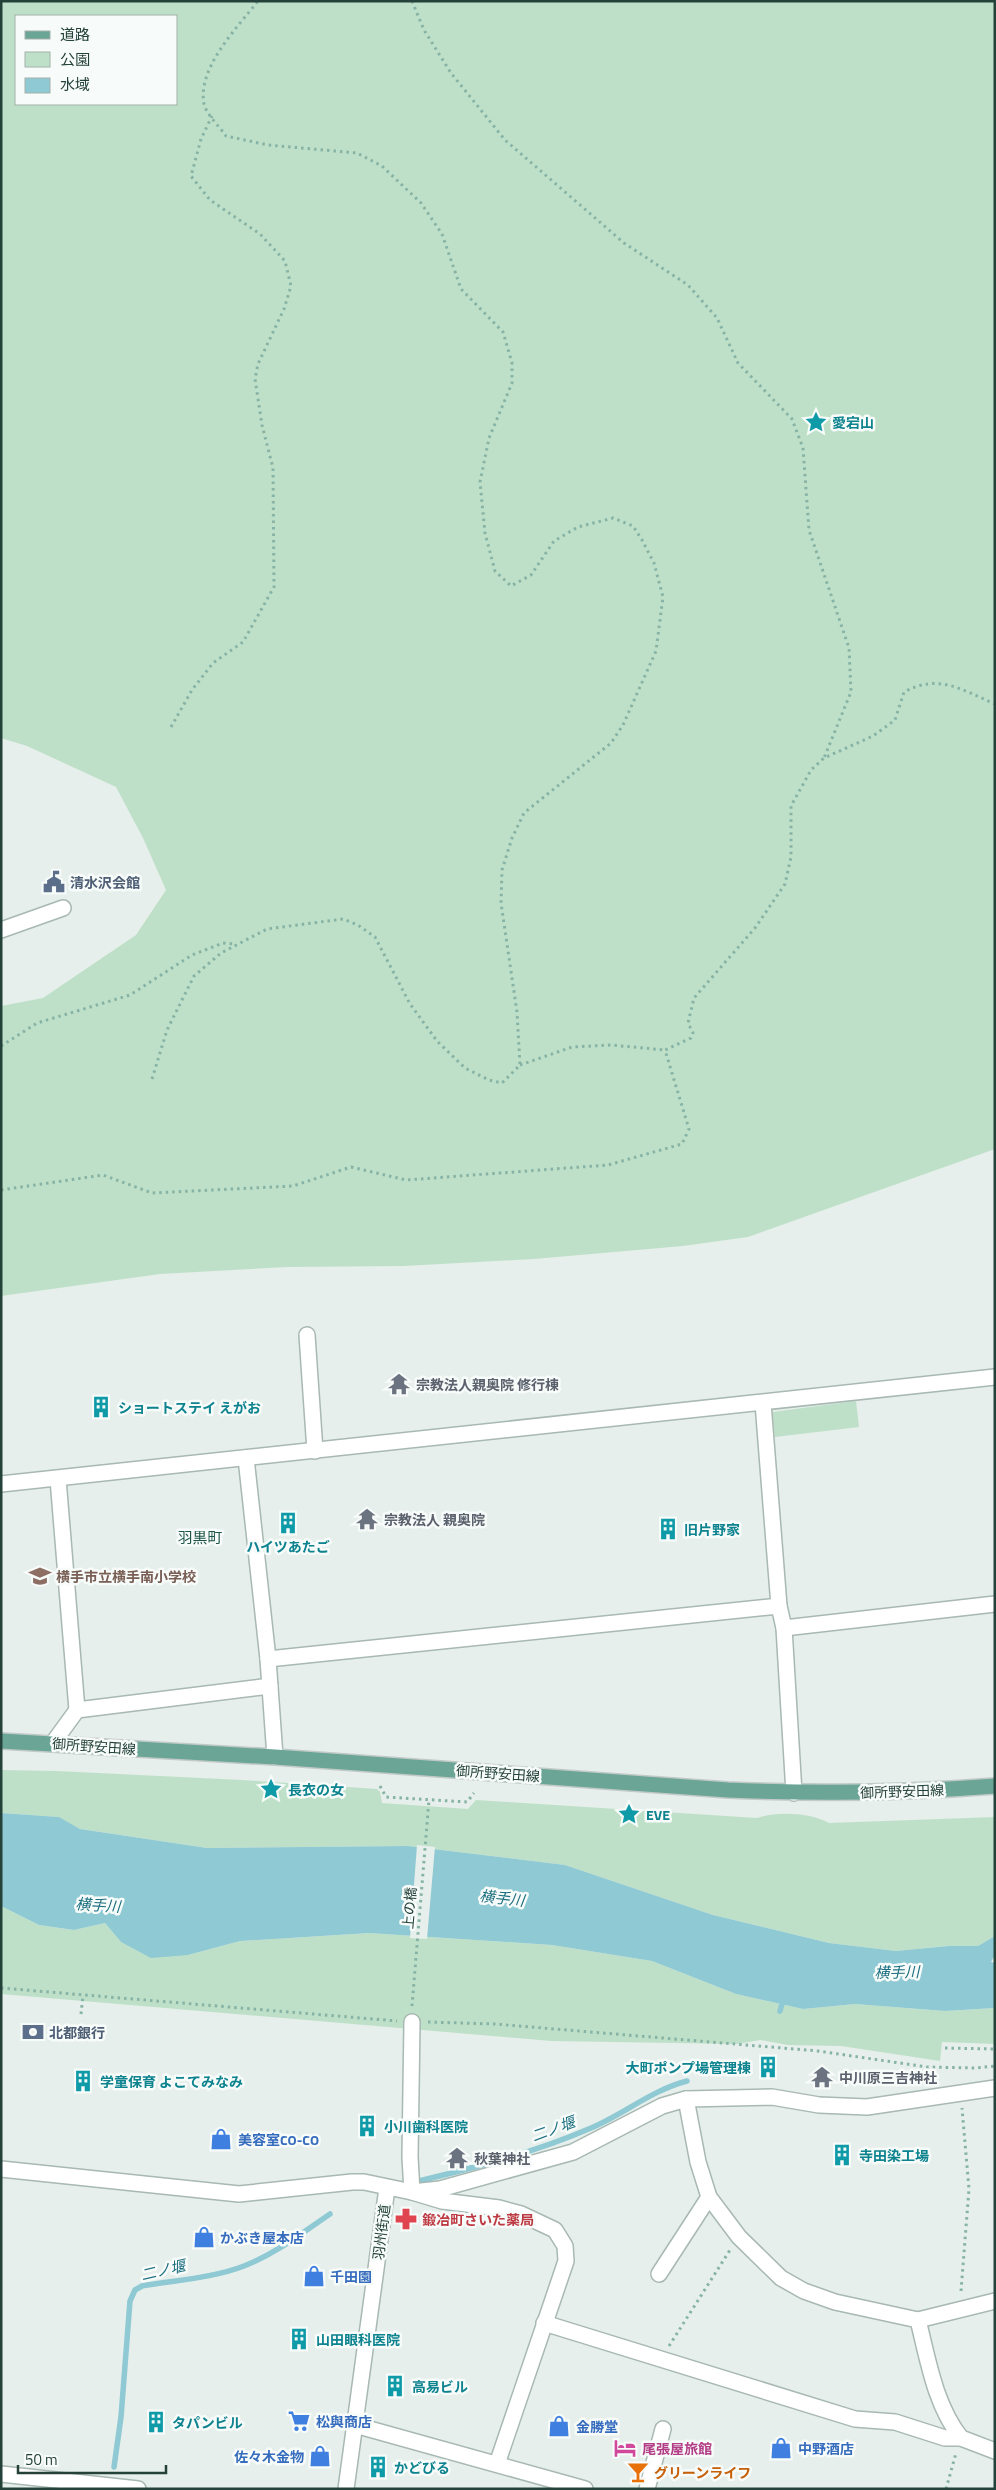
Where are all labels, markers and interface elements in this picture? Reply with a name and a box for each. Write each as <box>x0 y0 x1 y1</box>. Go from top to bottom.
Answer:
legend <box>15 15 178 105</box>
text: 道路 <box>60 23 90 46</box>
text: 公園 <box>60 48 90 71</box>
text: 水域 <box>60 73 90 96</box>
place icon: 愛宕山 <box>803 409 829 435</box>
place label: 愛宕山 <box>832 412 874 433</box>
public building icon: 清水沢会館 <box>41 869 67 895</box>
place label: 清水沢会館 <box>70 872 140 893</box>
temple icon: 宗教法人親奥院 修行棟 <box>386 1371 412 1397</box>
place label: 宗教法人親奥院 修行棟 <box>416 1374 559 1395</box>
building icon: ショートステイ えがお <box>88 1394 114 1420</box>
place label: ショートステイ えがお <box>118 1397 261 1418</box>
temple icon: 宗教法人 親奥院 <box>354 1506 380 1532</box>
place label: 宗教法人 親奥院 <box>384 1509 485 1530</box>
building icon: ハイツあたご <box>275 1510 301 1536</box>
building icon: 旧片野家 <box>655 1516 681 1542</box>
place label: 旧片野家 <box>684 1519 740 1540</box>
district label: 羽黒町 <box>177 1526 223 1549</box>
place label: ハイツあたご <box>246 1536 330 1557</box>
school or university icon: 横手市立横手南小学校 <box>27 1563 53 1589</box>
place label: 横手市立横手南小学校 <box>56 1566 196 1587</box>
street label: 御所野安田線 <box>51 1733 137 1759</box>
street label: 御所野安田線 <box>455 1760 541 1786</box>
place icon: 長衣の女 <box>258 1776 284 1802</box>
place label: 長衣の女 <box>288 1779 344 1800</box>
street label: 御所野安田線 <box>860 1779 944 1803</box>
place icon: EVE <box>616 1801 642 1827</box>
place label: EVE <box>646 1804 670 1825</box>
water label: 横手川 <box>478 1884 528 1912</box>
street label: 上の橋 <box>397 1886 421 1930</box>
water label: 横手川 <box>75 1892 123 1918</box>
water label: 横手川 <box>874 1960 922 1984</box>
bank icon: 北都銀行 <box>20 2019 46 2045</box>
place label: 北都銀行 <box>49 2022 105 2043</box>
building icon: 大町ポンプ場管理棟 <box>755 2054 781 2080</box>
place label: 大町ポンプ場管理棟 <box>625 2057 751 2078</box>
temple icon: 中川原三吉神社 <box>809 2064 835 2090</box>
place label: 中川原三吉神社 <box>839 2067 937 2088</box>
building icon: 学童保育 よこてみなみ <box>70 2068 96 2094</box>
place label: 学童保育 よこてみなみ <box>100 2071 243 2092</box>
water label: 二ノ堰 <box>528 2109 581 2148</box>
building icon: 小川歯科医院 <box>354 2113 380 2139</box>
place label: 小川歯科医院 <box>384 2116 468 2137</box>
shop icon: 美容室CO-CO <box>208 2126 234 2152</box>
place label: 美容室CO-CO <box>238 2129 319 2150</box>
building icon: 寺田染工場 <box>829 2142 855 2168</box>
temple icon: 秋葉神社 <box>444 2145 470 2171</box>
place label: 寺田染工場 <box>859 2145 929 2166</box>
place label: 秋葉神社 <box>474 2148 530 2169</box>
street label: 羽州街道 <box>367 2203 395 2261</box>
pharmacy icon: 鍛冶町さいた薬局 <box>393 2206 419 2232</box>
place label: 鍛冶町さいた薬局 <box>422 2209 534 2230</box>
shop icon: かぶき屋本店 <box>191 2224 217 2250</box>
place label: かぶき屋本店 <box>220 2227 304 2248</box>
water label: 二ノ堰 <box>138 2253 190 2286</box>
shop icon: 千田園 <box>301 2263 327 2289</box>
place label: 千田園 <box>330 2266 372 2287</box>
building icon: 山田眼科医院 <box>286 2326 312 2352</box>
place label: 山田眼科医院 <box>316 2329 400 2350</box>
building icon: 高易ビル <box>382 2373 408 2399</box>
place label: 高易ビル <box>412 2376 468 2397</box>
supermarket icon: 松與商店 <box>286 2408 312 2434</box>
building icon: タパンビル <box>143 2409 169 2435</box>
place label: 松與商店 <box>316 2411 372 2432</box>
place label: タパンビル <box>172 2412 243 2433</box>
shop icon: 金勝堂 <box>546 2413 572 2439</box>
place label: 金勝堂 <box>576 2416 618 2437</box>
hotel icon: 尾張屋旅館 <box>612 2435 638 2461</box>
shop icon: 中野酒店 <box>768 2435 794 2461</box>
place label: 尾張屋旅館 <box>642 2438 712 2459</box>
place label: 中野酒店 <box>798 2438 854 2459</box>
scale bar <box>18 2442 165 2474</box>
shop icon: 佐々木金物 <box>307 2443 333 2469</box>
place label: 佐々木金物 <box>234 2446 304 2467</box>
text: 50 m <box>25 2448 58 2471</box>
building icon: かどびる <box>365 2454 391 2480</box>
place label: かどびる <box>394 2457 450 2478</box>
bar icon: グリーンライフ <box>625 2459 651 2485</box>
place label: グリーンライフ <box>654 2462 751 2483</box>

